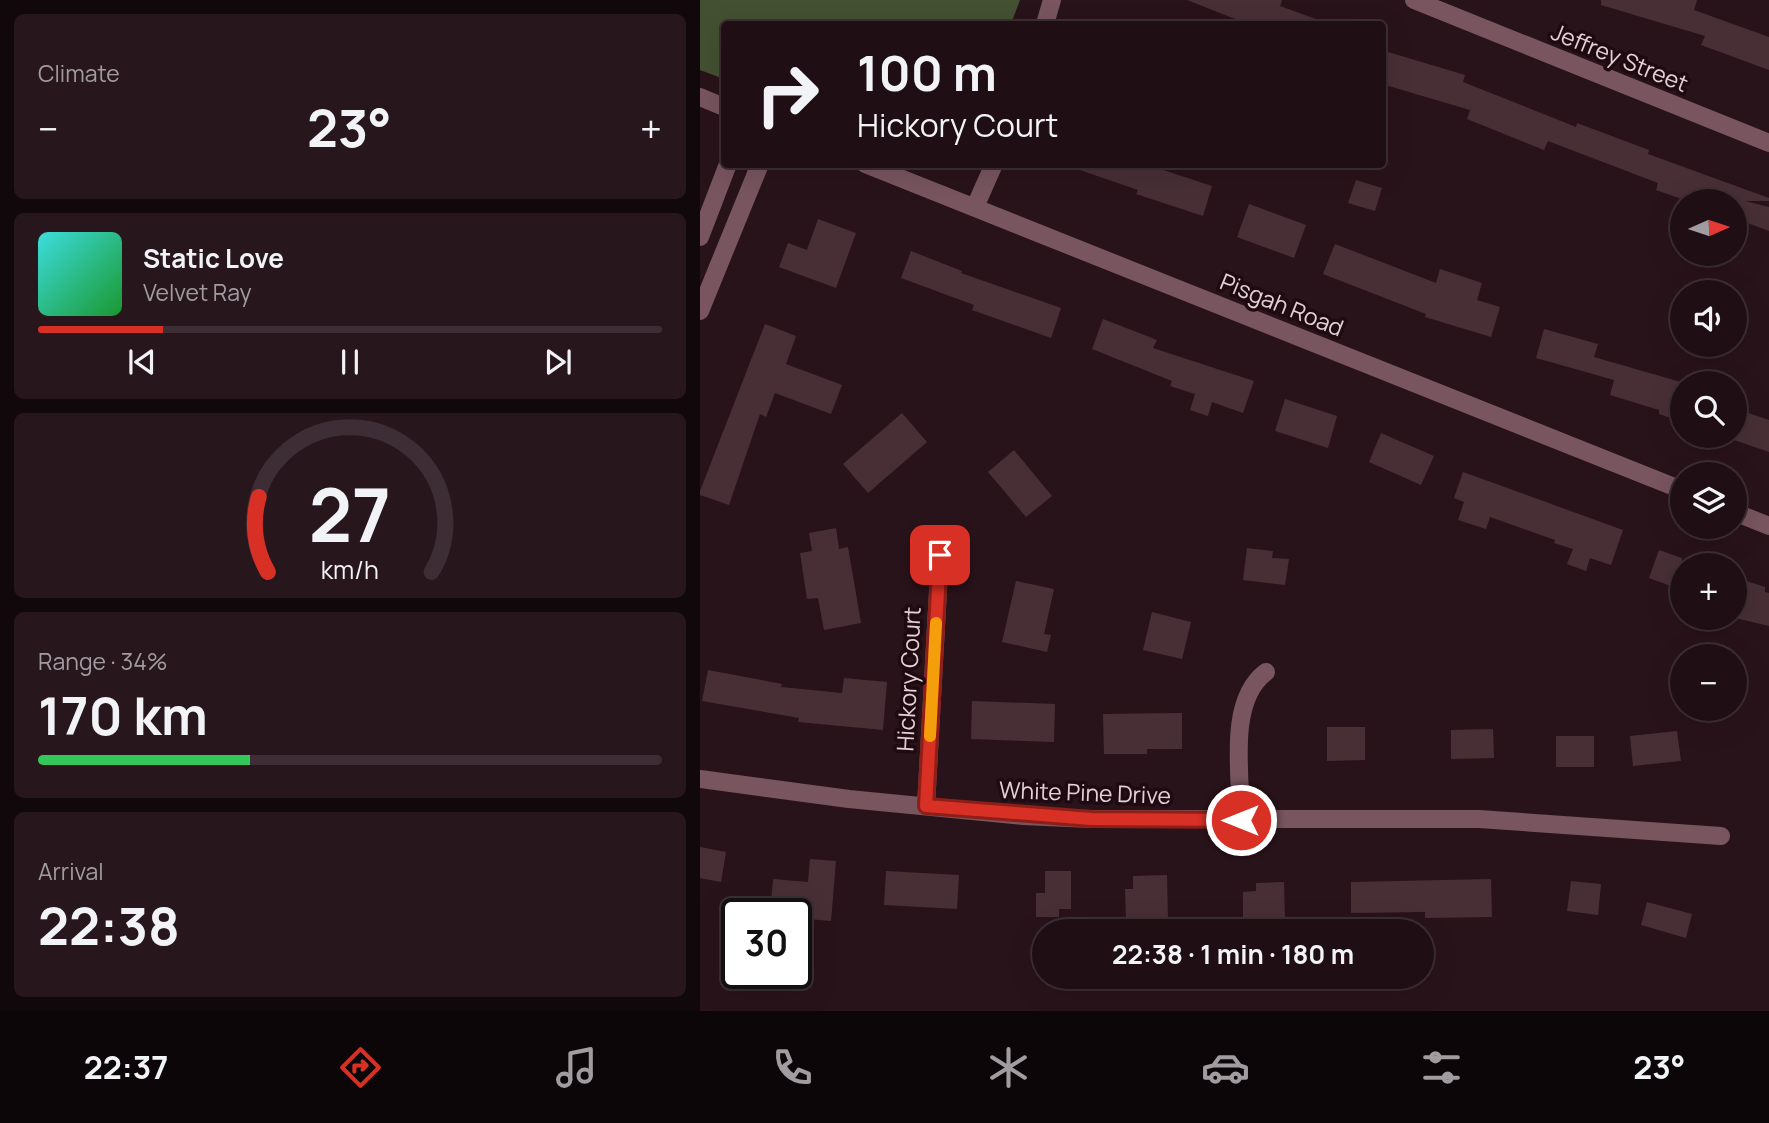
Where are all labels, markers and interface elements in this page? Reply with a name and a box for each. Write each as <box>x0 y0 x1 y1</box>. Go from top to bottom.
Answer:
street label: Jeffrey Street <box>1547 15 1693 99</box>
text: 100 m <box>857 39 997 106</box>
icon: right <box>742 49 833 140</box>
text: Climate <box>38 57 120 89</box>
text: 23° <box>307 92 392 163</box>
text: − <box>38 102 59 154</box>
text: + <box>640 102 662 154</box>
text: Hickory Court <box>857 103 1058 147</box>
north arrow <box>1670 189 1746 266</box>
map controls <box>1670 189 1747 721</box>
text: Static Love <box>143 240 284 276</box>
street label: Pisgah Road <box>1216 265 1348 343</box>
text: Velvet Ray <box>143 276 252 308</box>
button: sound <box>1670 280 1747 357</box>
icon: previous <box>123 343 161 381</box>
icon: pause <box>331 343 369 381</box>
icon: next <box>539 343 577 381</box>
button: search <box>1670 371 1747 448</box>
button: layers <box>1670 462 1747 539</box>
text: 27 <box>309 464 391 564</box>
pin <box>910 525 970 585</box>
icon: arrive <box>921 536 959 574</box>
text: km/h <box>321 551 379 586</box>
button: + <box>1670 553 1747 630</box>
street label: Hickory Court <box>888 606 928 752</box>
button: − <box>1670 644 1747 721</box>
text: Range · 34% <box>38 645 167 677</box>
text: 170 km <box>38 680 208 751</box>
street label: White Pine Drive <box>998 773 1172 811</box>
position arrow <box>1204 783 1278 857</box>
text: Arrival <box>38 855 104 887</box>
text: 22:38 <box>38 890 180 961</box>
speed limit sign: 30 <box>721 898 812 989</box>
text: 22:38 · 1 min · 180 m <box>1112 936 1354 972</box>
icon: directions <box>336 1043 385 1092</box>
icon: music <box>552 1043 601 1092</box>
icon: phone <box>768 1043 817 1092</box>
icon: climate <box>984 1043 1033 1092</box>
icon: car <box>1201 1043 1250 1092</box>
icon: filters <box>1417 1043 1466 1092</box>
text: 22:37 <box>84 1045 168 1089</box>
text: 23° <box>1633 1045 1685 1089</box>

